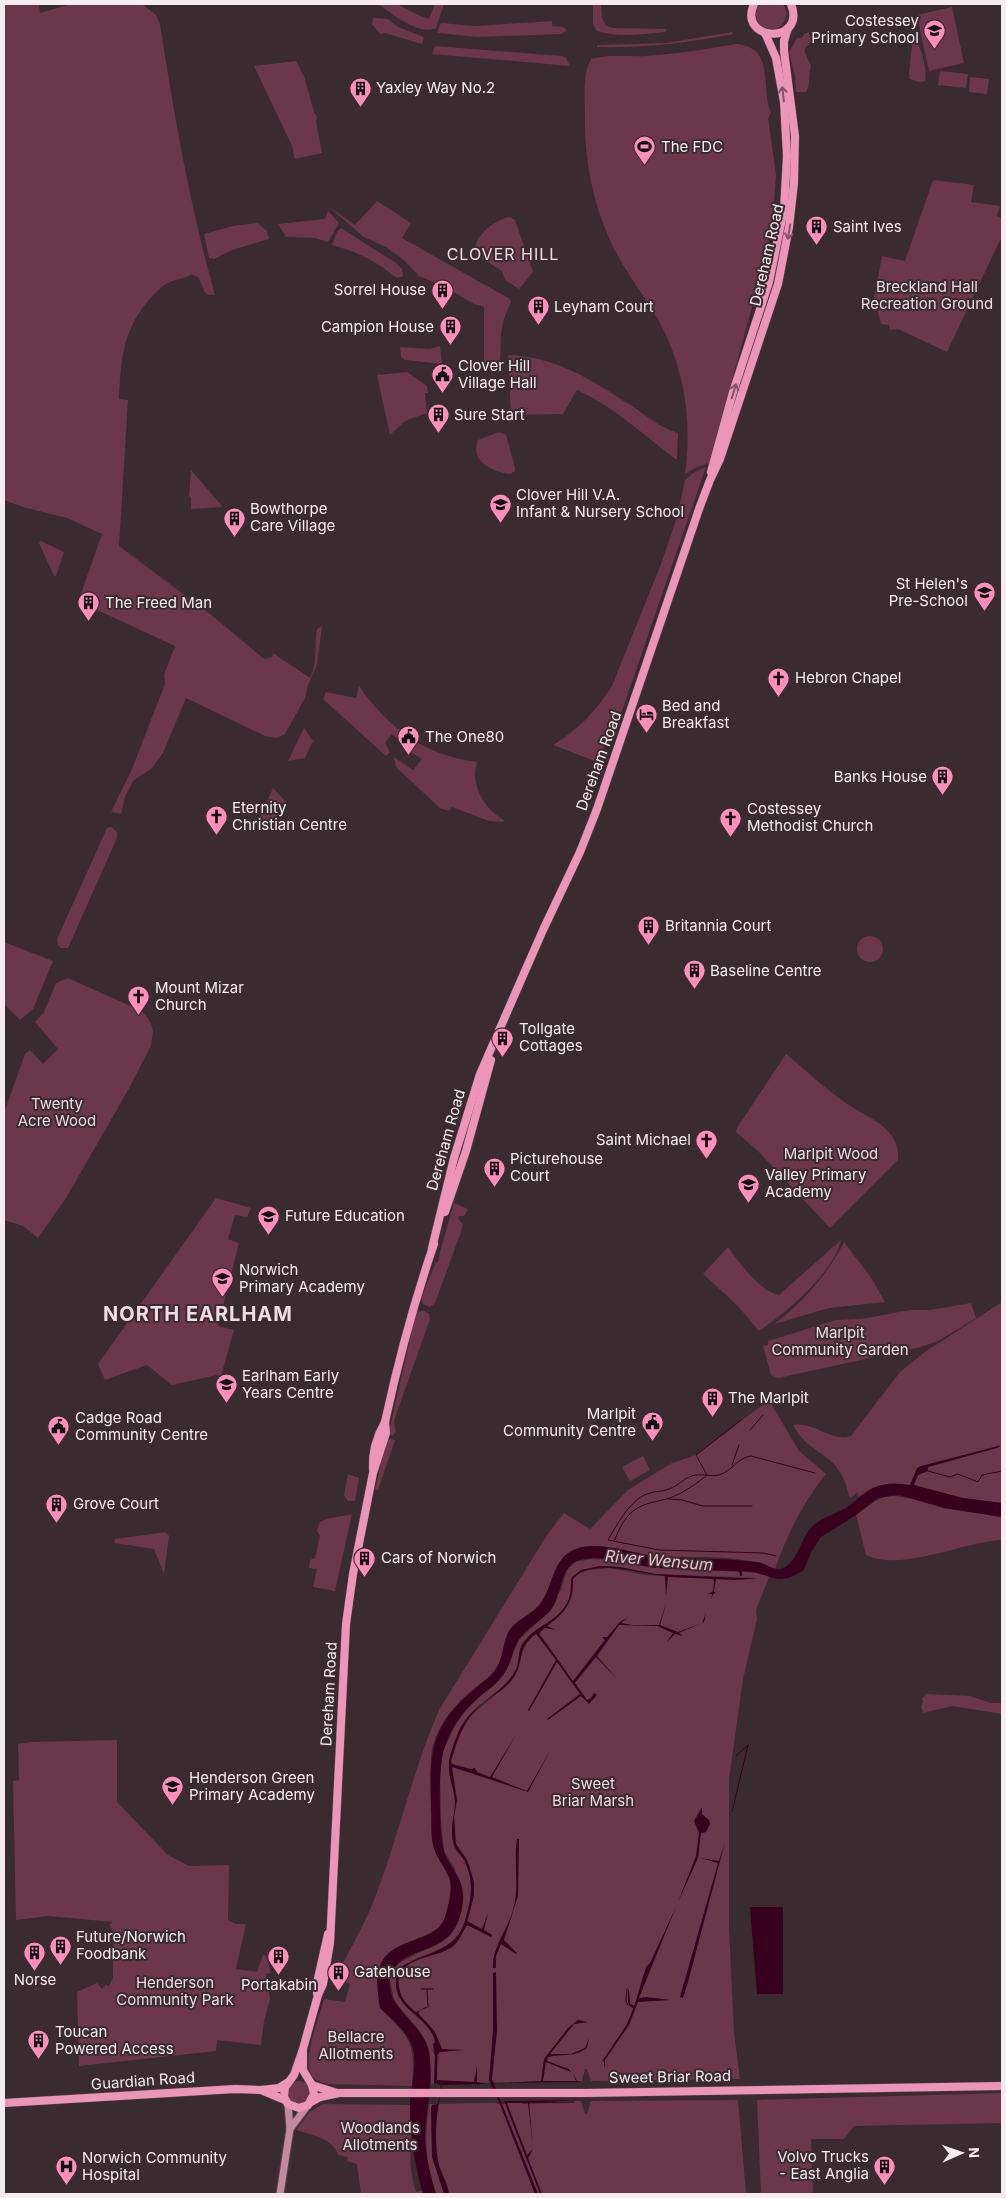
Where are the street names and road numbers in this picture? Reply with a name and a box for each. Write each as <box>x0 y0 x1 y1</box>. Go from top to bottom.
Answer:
street label: Dereham Road <box>745 202 788 308</box>
street label: Dereham Road <box>572 708 625 813</box>
street label: Dereham Road <box>422 1087 469 1193</box>
street label: Dereham Road <box>316 1641 341 1747</box>
street label: Sweet Briar Road <box>609 2066 731 2087</box>
street label: Guardian Road <box>90 2067 196 2094</box>

